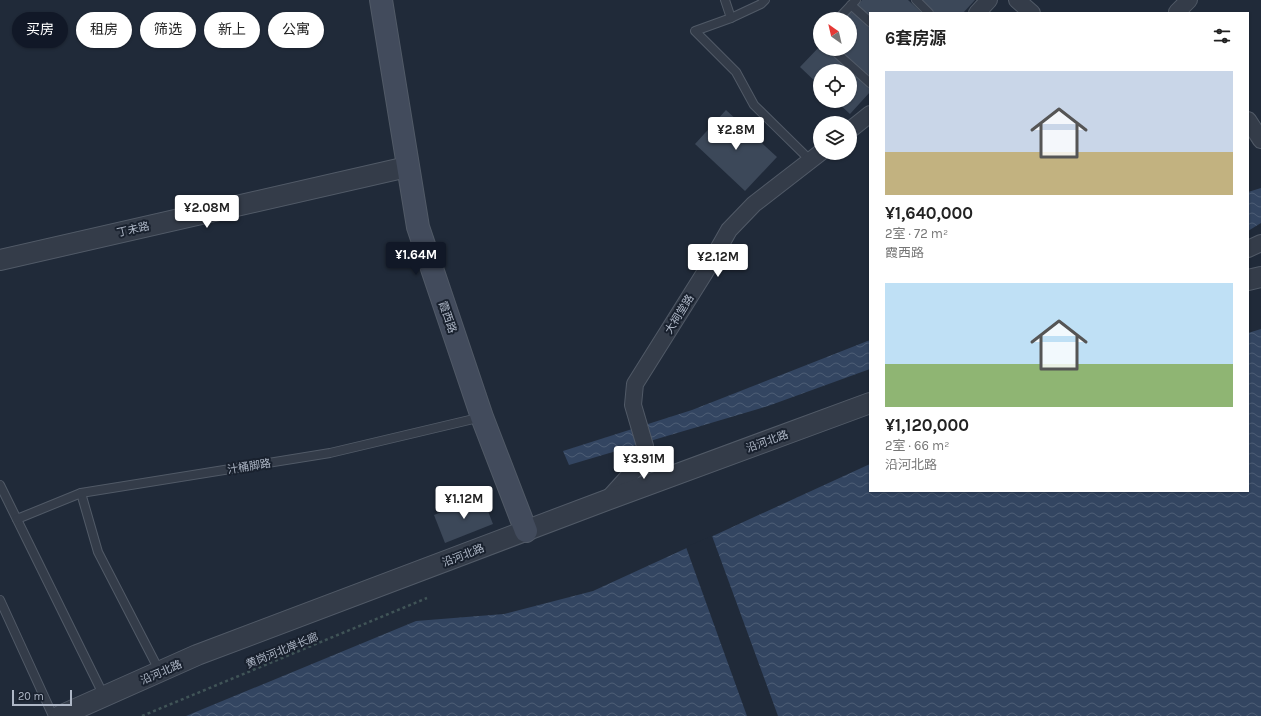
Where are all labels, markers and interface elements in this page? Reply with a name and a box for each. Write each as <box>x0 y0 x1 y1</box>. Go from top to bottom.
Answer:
chip: 买房 <box>12 12 68 48</box>
chip: 租房 <box>76 12 132 48</box>
chip: 筛选 <box>140 12 196 48</box>
chip: 新上 <box>204 12 260 48</box>
chip: 公寓 <box>268 12 324 48</box>
north arrow <box>813 12 857 56</box>
map controls <box>813 12 857 160</box>
icon: filters <box>1211 25 1233 47</box>
text: 6套房源 <box>885 28 946 48</box>
button: locate <box>813 64 857 108</box>
icon: home <box>1023 97 1095 169</box>
button: layers <box>813 116 857 160</box>
pin: ¥2.8M <box>708 117 764 151</box>
text: ¥2.8M <box>717 122 755 137</box>
pin: ¥2.08M <box>174 195 240 229</box>
text: ¥2.08M <box>184 200 230 215</box>
text: ¥1,640,000 <box>885 203 973 223</box>
street label: 丁未路 <box>116 219 151 240</box>
text: 2室 · 72 m² <box>885 226 948 241</box>
pin: ¥1.64M <box>383 242 449 276</box>
pin: ¥2.12M <box>685 244 751 278</box>
text: 霞西路 <box>885 245 924 260</box>
text: ¥1.64M <box>395 247 437 262</box>
text: ¥2.12M <box>697 249 739 264</box>
street label: 大祠堂路 <box>662 292 697 336</box>
street label: 霞西路 <box>436 299 459 335</box>
icon: home <box>1023 309 1095 381</box>
text: ¥1,120,000 <box>885 415 969 435</box>
street label: 沿河北路 <box>744 428 790 455</box>
text: 2室 · 66 m² <box>885 438 949 453</box>
pin: ¥3.91M <box>611 446 677 480</box>
text: ¥3.91M <box>623 451 665 466</box>
street label: 汁桶脚路 <box>226 457 272 476</box>
text: 沿河北路 <box>885 457 937 472</box>
pin: ¥1.12M <box>431 486 497 520</box>
text: ¥1.12M <box>445 491 483 506</box>
street label: 沿河北路 <box>440 542 486 569</box>
street label: 黄岗河北岸长廊 <box>244 630 320 671</box>
street label: 沿河北路 <box>138 658 184 687</box>
scale bar <box>12 688 72 707</box>
text: 20 m <box>18 690 44 703</box>

